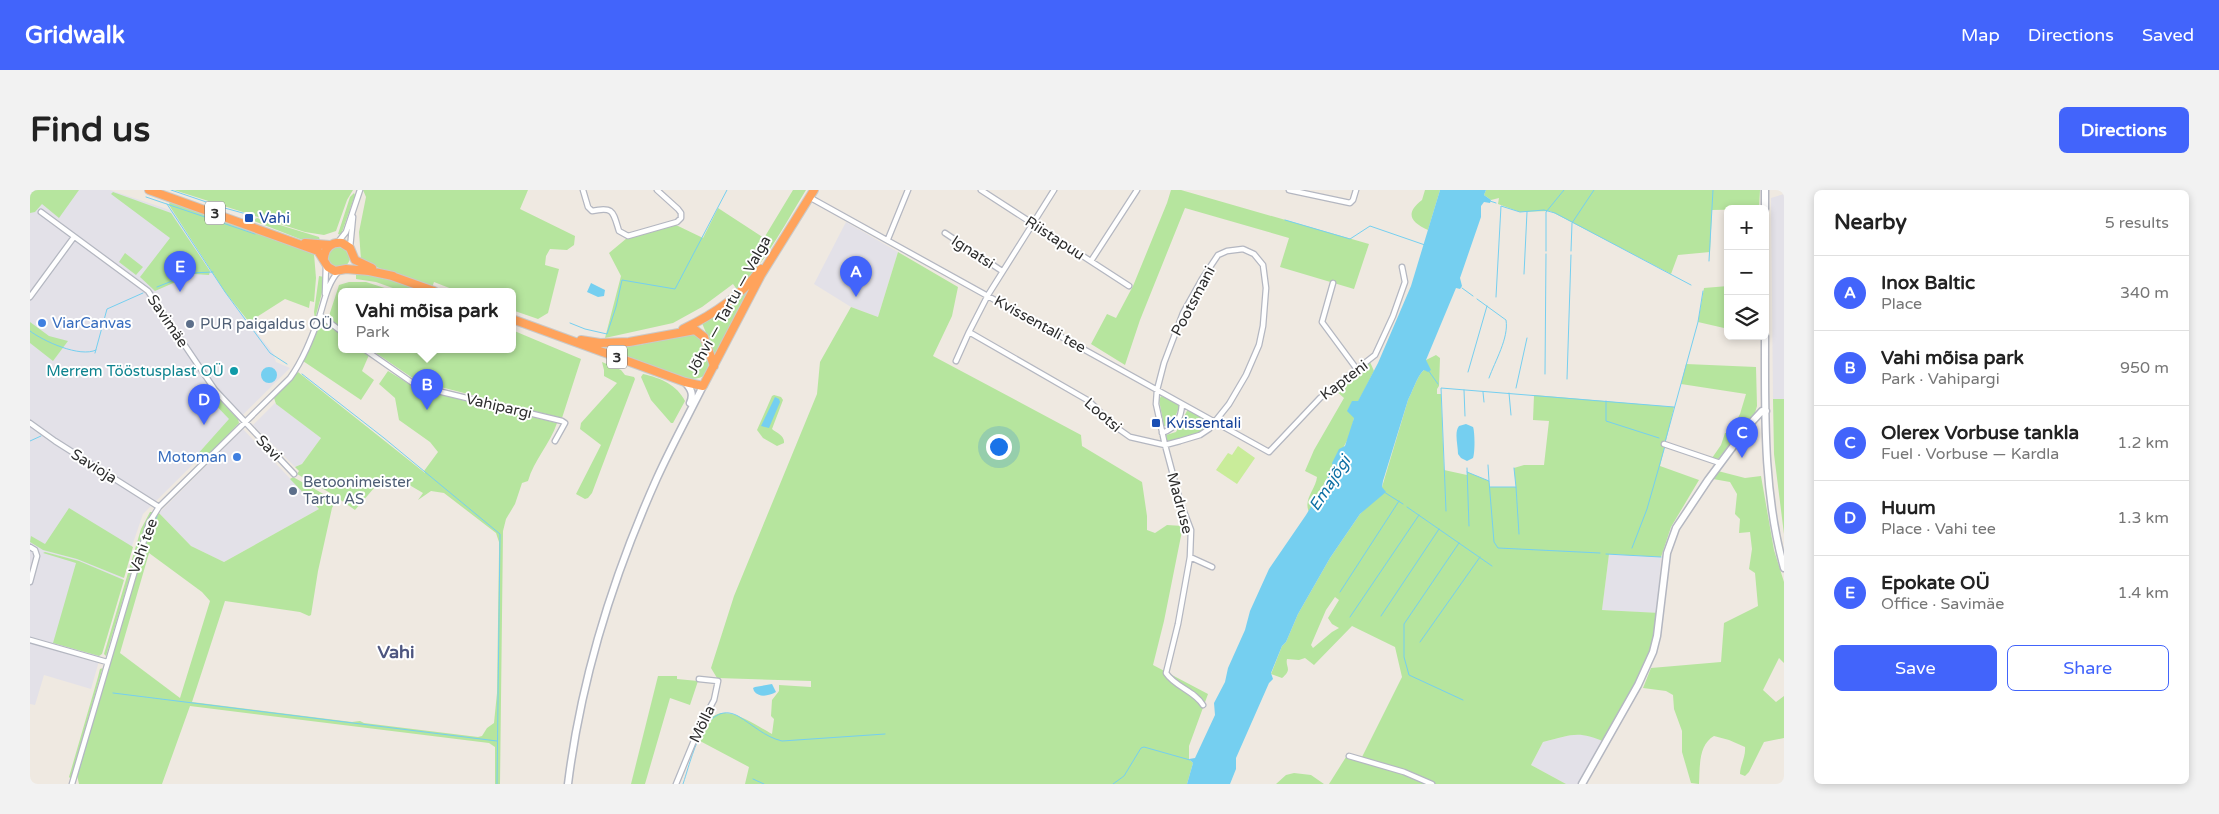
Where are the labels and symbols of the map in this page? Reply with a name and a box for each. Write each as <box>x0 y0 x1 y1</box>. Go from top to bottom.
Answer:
road number: 3 <box>205 202 225 224</box>
place label: Vahi <box>259 209 290 227</box>
marker: Vahi <box>243 212 255 224</box>
street label: Riistapuu <box>1022 212 1088 264</box>
street label: Ignatsi <box>948 231 998 273</box>
street label: Jõhvi — Tartu — Valga <box>683 233 775 377</box>
pin: E <box>164 251 196 292</box>
pin: A <box>840 256 872 297</box>
street label: Pootsmani <box>1167 263 1219 339</box>
street label: Savimäe <box>144 291 192 351</box>
street label: Kvissentali tee <box>991 291 1089 357</box>
place label: ViarCanvas <box>52 314 132 332</box>
place label: PUR paigaldus OÜ <box>200 315 333 333</box>
marker: ViarCanvas <box>36 317 48 329</box>
marker: PUR paigaldus OÜ <box>184 318 196 330</box>
road number: 3 <box>607 346 627 368</box>
street label: Kapteni <box>1317 356 1371 404</box>
place label: Merrem Tööstusplast OÜ <box>46 362 224 380</box>
marker: Merrem Tööstusplast OÜ <box>228 365 240 377</box>
pin: B <box>411 369 443 410</box>
pin: D <box>188 384 220 425</box>
street label: Vahipargi <box>464 390 534 422</box>
street label: Lootsi <box>1081 394 1125 436</box>
place label: Kvissentali <box>1166 414 1241 432</box>
marker: Kvissentali <box>1150 417 1162 429</box>
pin: C <box>1726 417 1758 458</box>
street label: Savi <box>252 431 286 465</box>
your location <box>986 434 1012 460</box>
street label: Savioja <box>68 445 120 487</box>
place label: Motoman <box>158 448 227 466</box>
marker: Motoman <box>231 451 243 463</box>
water label: Emajõgi <box>1305 451 1356 515</box>
street label: Madruse <box>1163 470 1197 536</box>
place label: Betoonimeister Tartu AS <box>303 473 412 508</box>
marker: Betoonimeister Tartu AS <box>287 485 299 497</box>
street label: Vahi tee <box>125 516 161 576</box>
district label: Vahi <box>377 641 415 663</box>
street label: Mölla <box>685 702 719 746</box>

